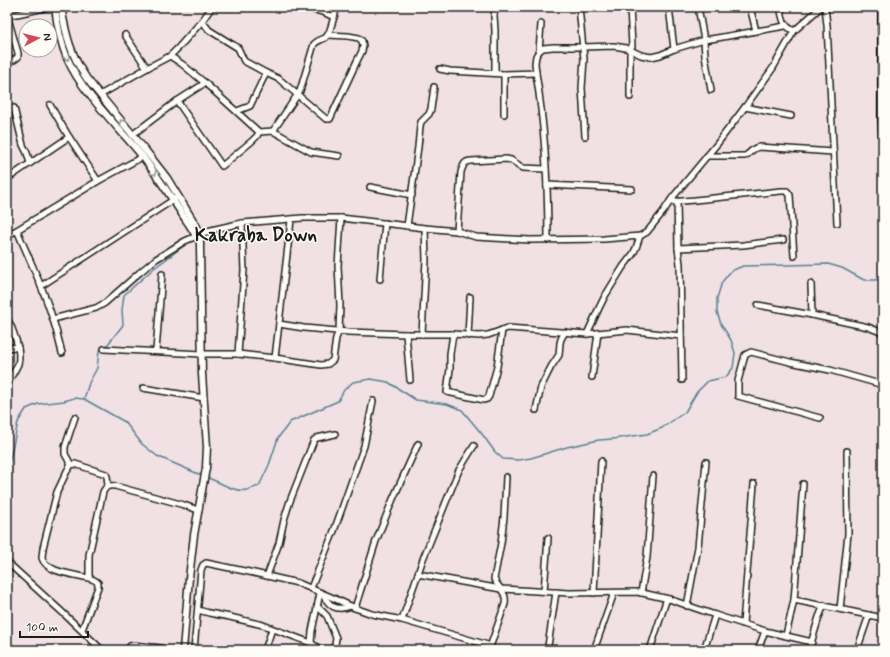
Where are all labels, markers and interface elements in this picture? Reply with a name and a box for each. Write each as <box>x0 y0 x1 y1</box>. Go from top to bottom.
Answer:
north arrow <box>18 18 58 58</box>
text: N <box>40 32 54 41</box>
one-way arrow <box>63 55 71 62</box>
one-way arrow <box>119 119 126 127</box>
one-way arrow <box>149 168 156 175</box>
district label: Kakraba Down <box>195 223 318 248</box>
scale bar <box>20 613 88 639</box>
text: 100 m <box>26 620 58 636</box>

